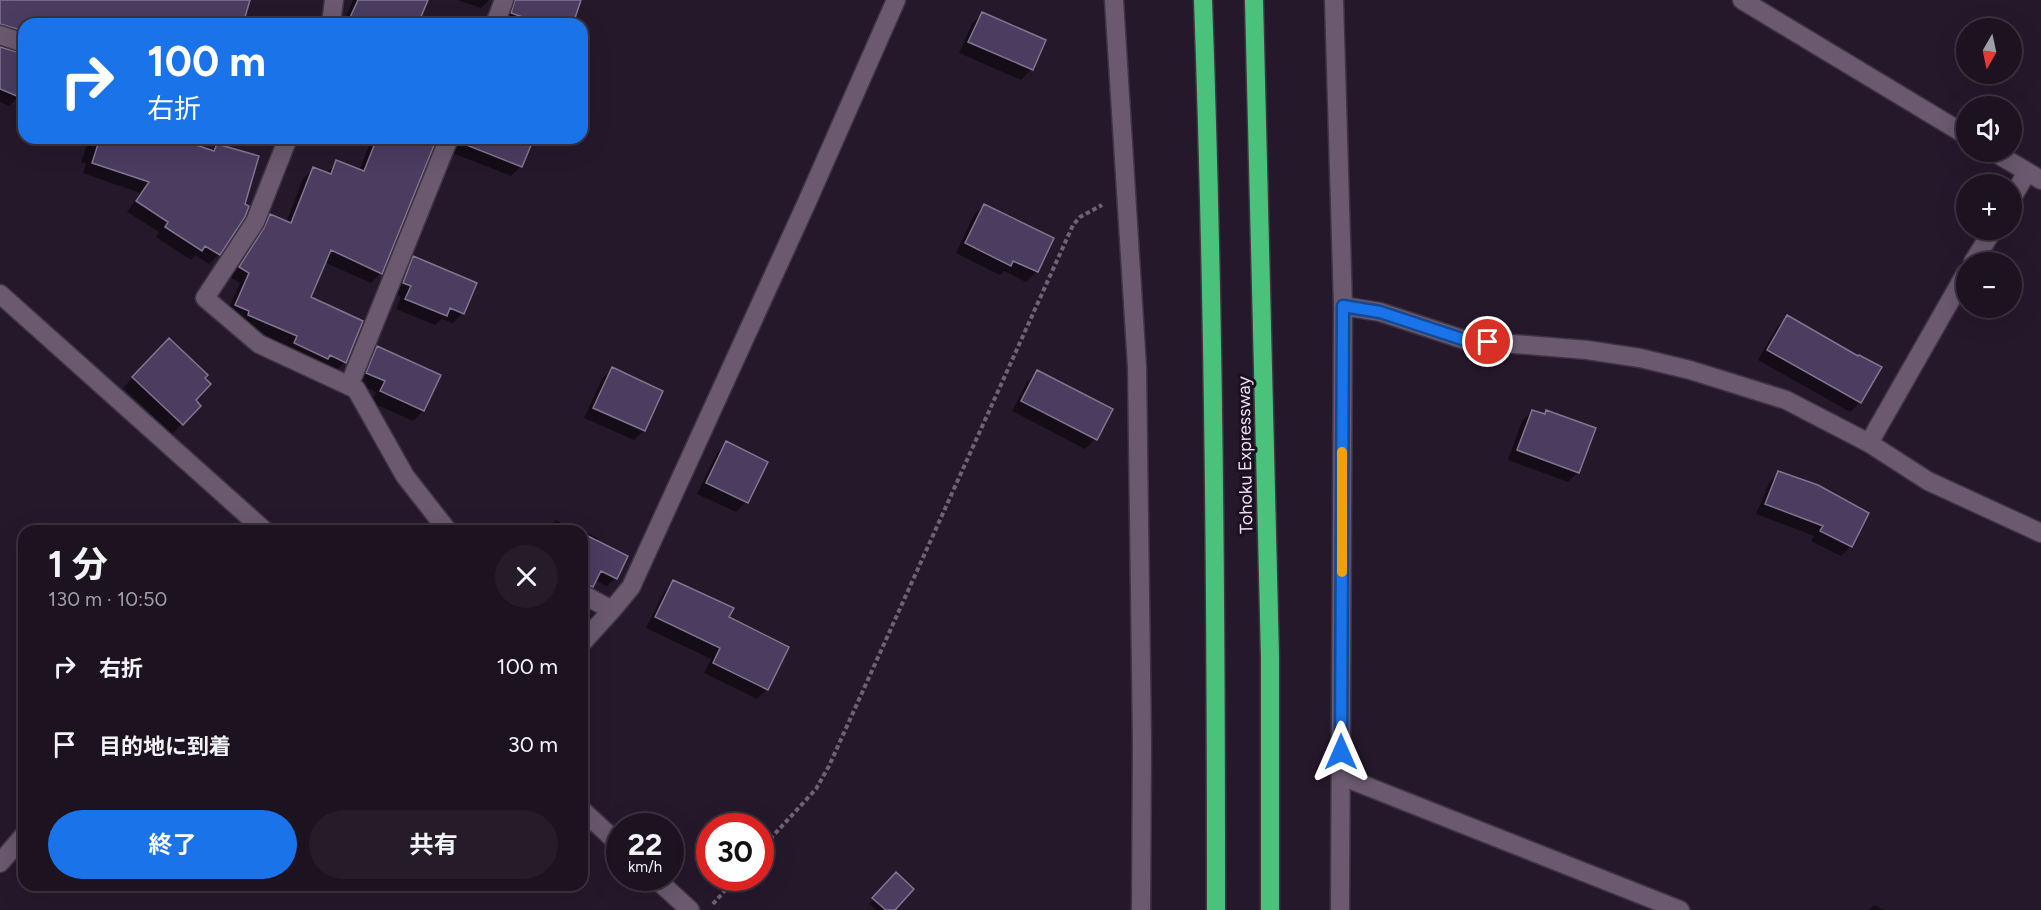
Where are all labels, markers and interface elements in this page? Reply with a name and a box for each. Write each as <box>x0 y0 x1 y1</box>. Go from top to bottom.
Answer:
north arrow <box>1956 18 2022 84</box>
map controls <box>1956 18 2022 318</box>
text: 100 m <box>147 36 266 87</box>
icon: right <box>48 42 126 120</box>
text: 右折 <box>147 92 201 125</box>
button: sound <box>1956 96 2022 162</box>
button: + <box>1956 174 2022 240</box>
button: − <box>1956 252 2022 318</box>
pin <box>1462 316 1513 367</box>
icon: arrive <box>1471 325 1504 358</box>
street label: Tohoku Expressway <box>1233 375 1257 534</box>
text: 1 分 <box>48 543 108 586</box>
button: close <box>495 545 558 608</box>
text: 130 m · 10:50 <box>48 587 167 611</box>
icon: right <box>48 650 81 683</box>
text: 100 m <box>497 653 558 680</box>
text: 右折 <box>99 655 143 682</box>
position arrow <box>1309 720 1373 784</box>
icon: arrive <box>48 728 81 761</box>
text: 30 m <box>508 731 558 758</box>
text: 目的地に到着 <box>99 733 231 760</box>
button: 終了 <box>48 810 297 879</box>
button: 共有 <box>309 810 558 879</box>
speed limit sign: 30 <box>696 813 774 891</box>
text: 22 <box>628 826 662 863</box>
text: km/h <box>628 858 662 876</box>

